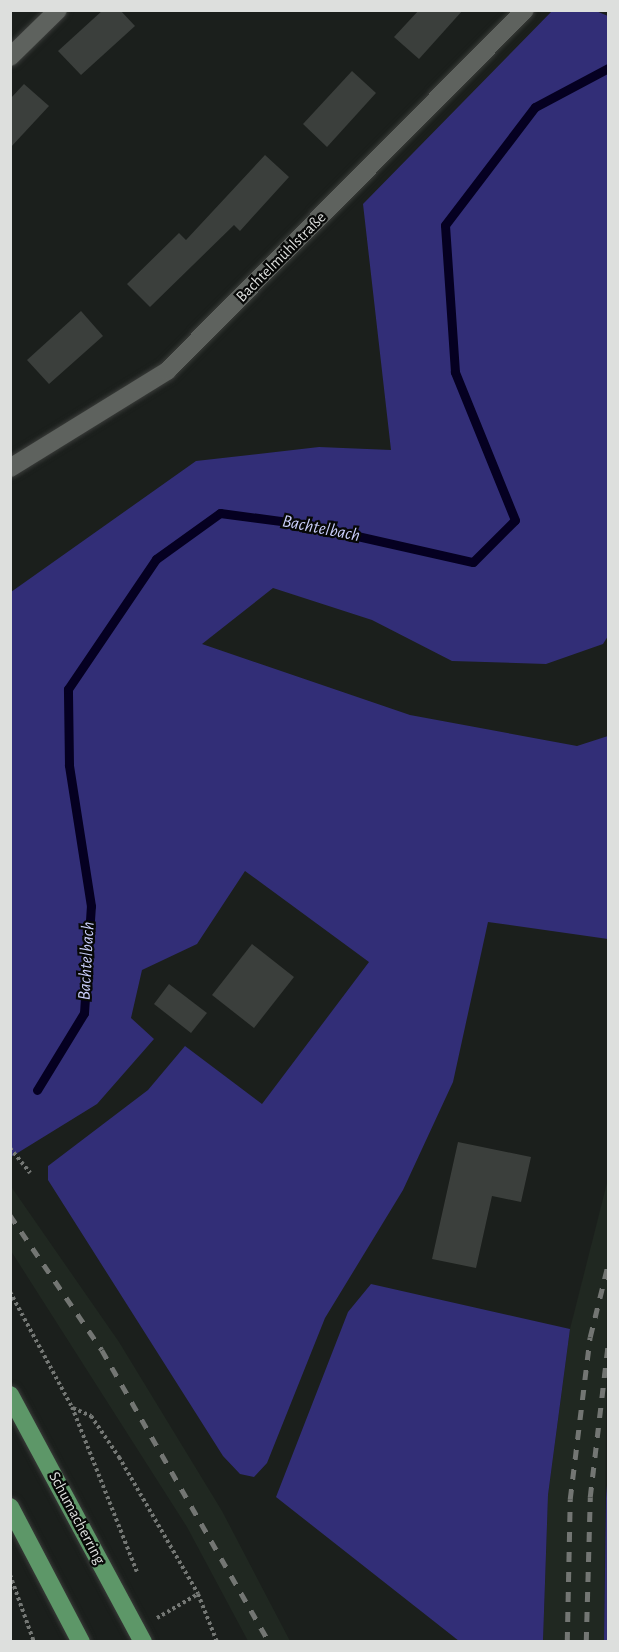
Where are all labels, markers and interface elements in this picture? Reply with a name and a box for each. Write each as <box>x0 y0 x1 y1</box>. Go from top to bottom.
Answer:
street label: Bachtelmühlstraße <box>232 208 330 306</box>
water label: Bachtelbach <box>280 511 362 547</box>
water label: Bachtelbach <box>74 921 100 1001</box>
street label: Schumacherring <box>45 1468 109 1568</box>

